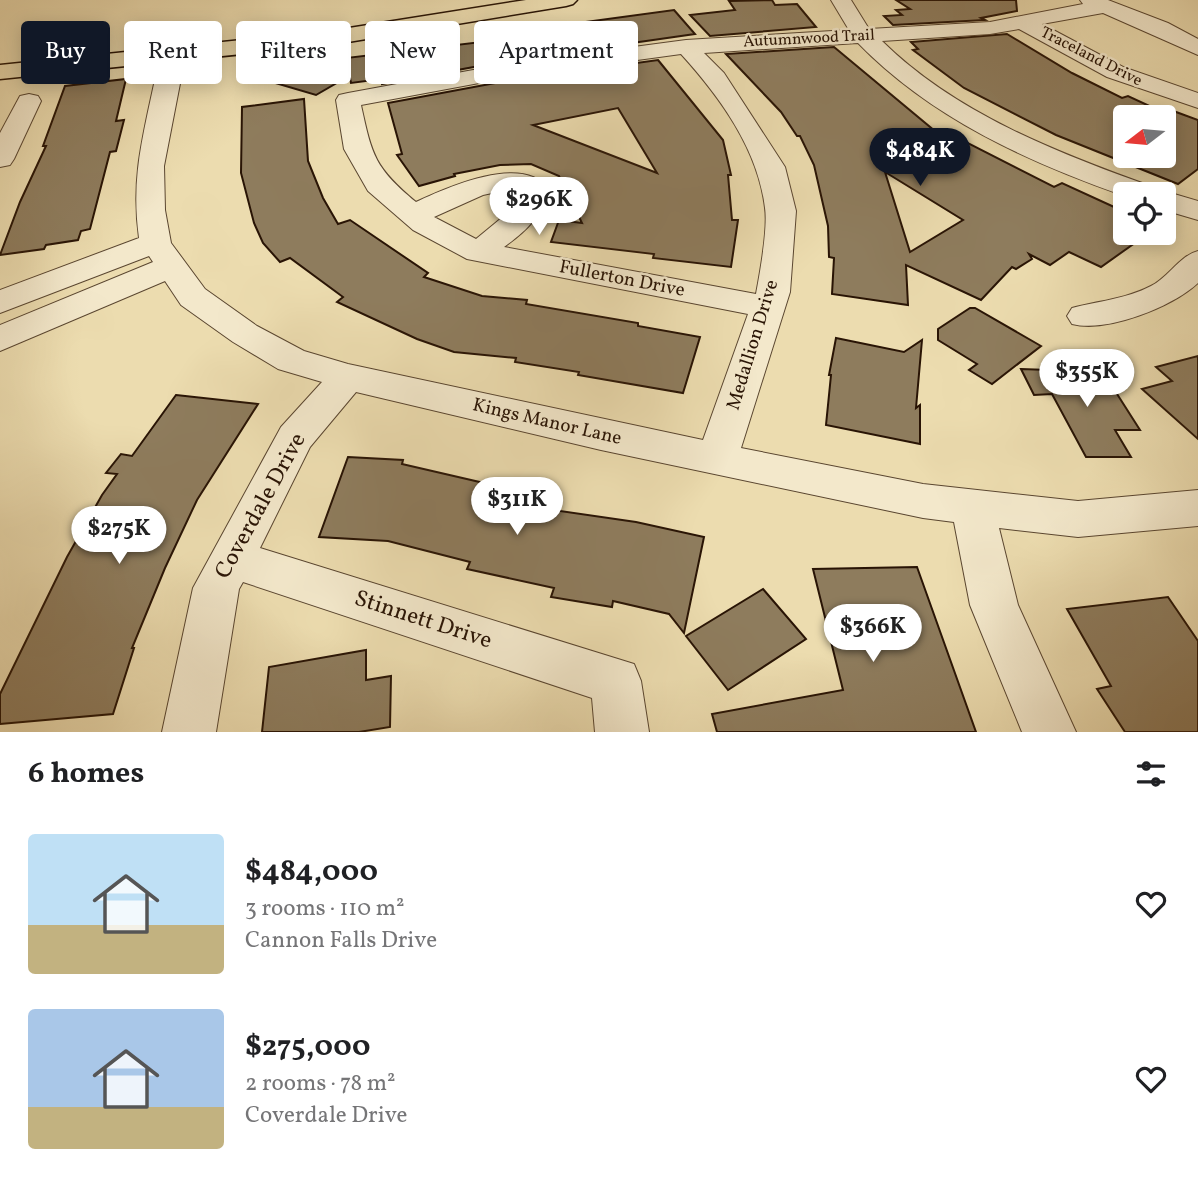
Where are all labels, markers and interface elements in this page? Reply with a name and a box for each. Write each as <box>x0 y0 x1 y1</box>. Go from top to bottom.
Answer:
chip: Buy <box>21 21 110 84</box>
chip: Rent <box>124 21 222 84</box>
chip: Filters <box>236 21 351 84</box>
chip: New <box>365 21 460 84</box>
chip: Apartment <box>474 21 638 84</box>
street label: Traceland Drive <box>1036 22 1146 92</box>
street label: Autumnwood Trail <box>743 25 876 53</box>
north arrow <box>1113 105 1176 168</box>
map controls <box>1113 105 1176 245</box>
pin: $484K <box>871 128 969 188</box>
text: $484K <box>885 135 955 167</box>
pin: $296K <box>490 177 588 237</box>
button: locate <box>1113 182 1176 245</box>
text: $296K <box>505 184 573 216</box>
street label: Fullerton Drive <box>557 254 687 304</box>
street label: Medallion Drive <box>721 277 785 413</box>
pin: $355K <box>1038 350 1136 409</box>
text: $355K <box>1055 356 1119 388</box>
street label: Kings Manor Lane <box>470 392 624 452</box>
street label: Coverdale Drive <box>208 427 314 585</box>
pin: $311K <box>468 477 566 537</box>
text: $311K <box>487 484 547 516</box>
pin: $275K <box>70 506 168 566</box>
text: $275K <box>87 513 151 545</box>
street label: Stinnett Drive <box>350 583 496 657</box>
pin: $366K <box>824 604 922 664</box>
text: $366K <box>840 611 906 643</box>
text: 6 homes <box>28 753 144 795</box>
icon: filters <box>1132 755 1170 793</box>
text: $484,000 <box>245 851 378 893</box>
icon: home <box>84 862 168 946</box>
icon: heart <box>1132 885 1170 923</box>
text: 3 rooms · 110 m² <box>245 893 405 925</box>
text: Cannon Falls Drive <box>245 925 437 957</box>
text: $275,000 <box>245 1026 370 1068</box>
icon: home <box>84 1037 168 1121</box>
icon: heart <box>1132 1060 1170 1098</box>
text: 2 rooms · 78 m² <box>245 1068 396 1100</box>
text: Coverdale Drive <box>245 1100 407 1132</box>

